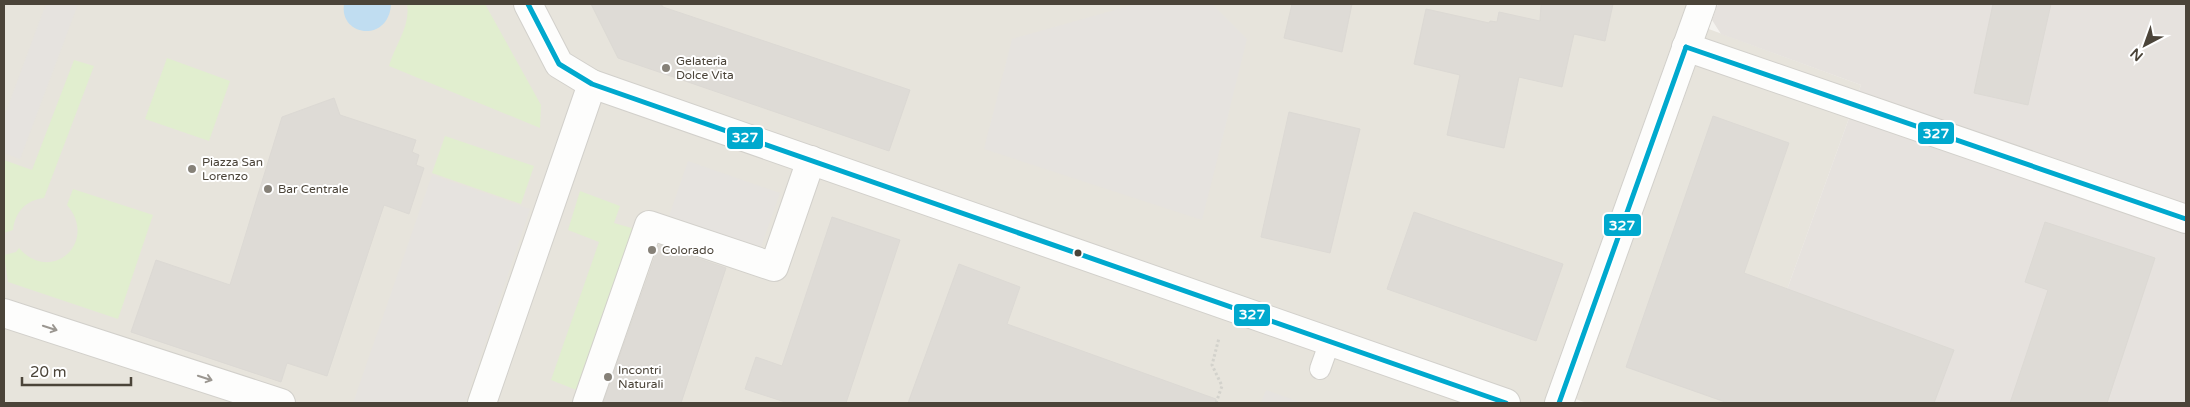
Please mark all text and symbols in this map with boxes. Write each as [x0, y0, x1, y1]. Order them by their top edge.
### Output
north arrow [2120, 20, 2170, 70]
text: N [2127, 44, 2147, 65]
place label: Gelateria Dolce Vita [676, 54, 734, 82]
marker: Gelateria Dolce Vita [660, 62, 672, 74]
line badge: 327 [1917, 121, 1955, 145]
text: 327 [1923, 125, 1949, 142]
line badge: 327 [726, 126, 764, 150]
text: 327 [732, 129, 758, 146]
place label: Piazza San Lorenzo [202, 155, 263, 183]
marker: Piazza San Lorenzo [186, 163, 198, 175]
place label: Bar Centrale [278, 182, 349, 196]
marker: Bar Centrale [262, 183, 274, 195]
line badge: 327 [1603, 213, 1642, 237]
text: 327 [1609, 217, 1635, 234]
place label: Colorado [662, 243, 714, 257]
marker: Colorado [646, 244, 658, 256]
unlabelled marker [1073, 248, 1083, 258]
line badge: 327 [1233, 303, 1271, 327]
text: 327 [1239, 306, 1265, 323]
one-way arrow [42, 323, 58, 333]
scale bar [22, 354, 131, 386]
text: 20 m [30, 363, 67, 381]
place label: Incontri Naturali [618, 363, 663, 391]
marker: Incontri Naturali [602, 371, 614, 383]
one-way arrow [196, 373, 212, 383]

